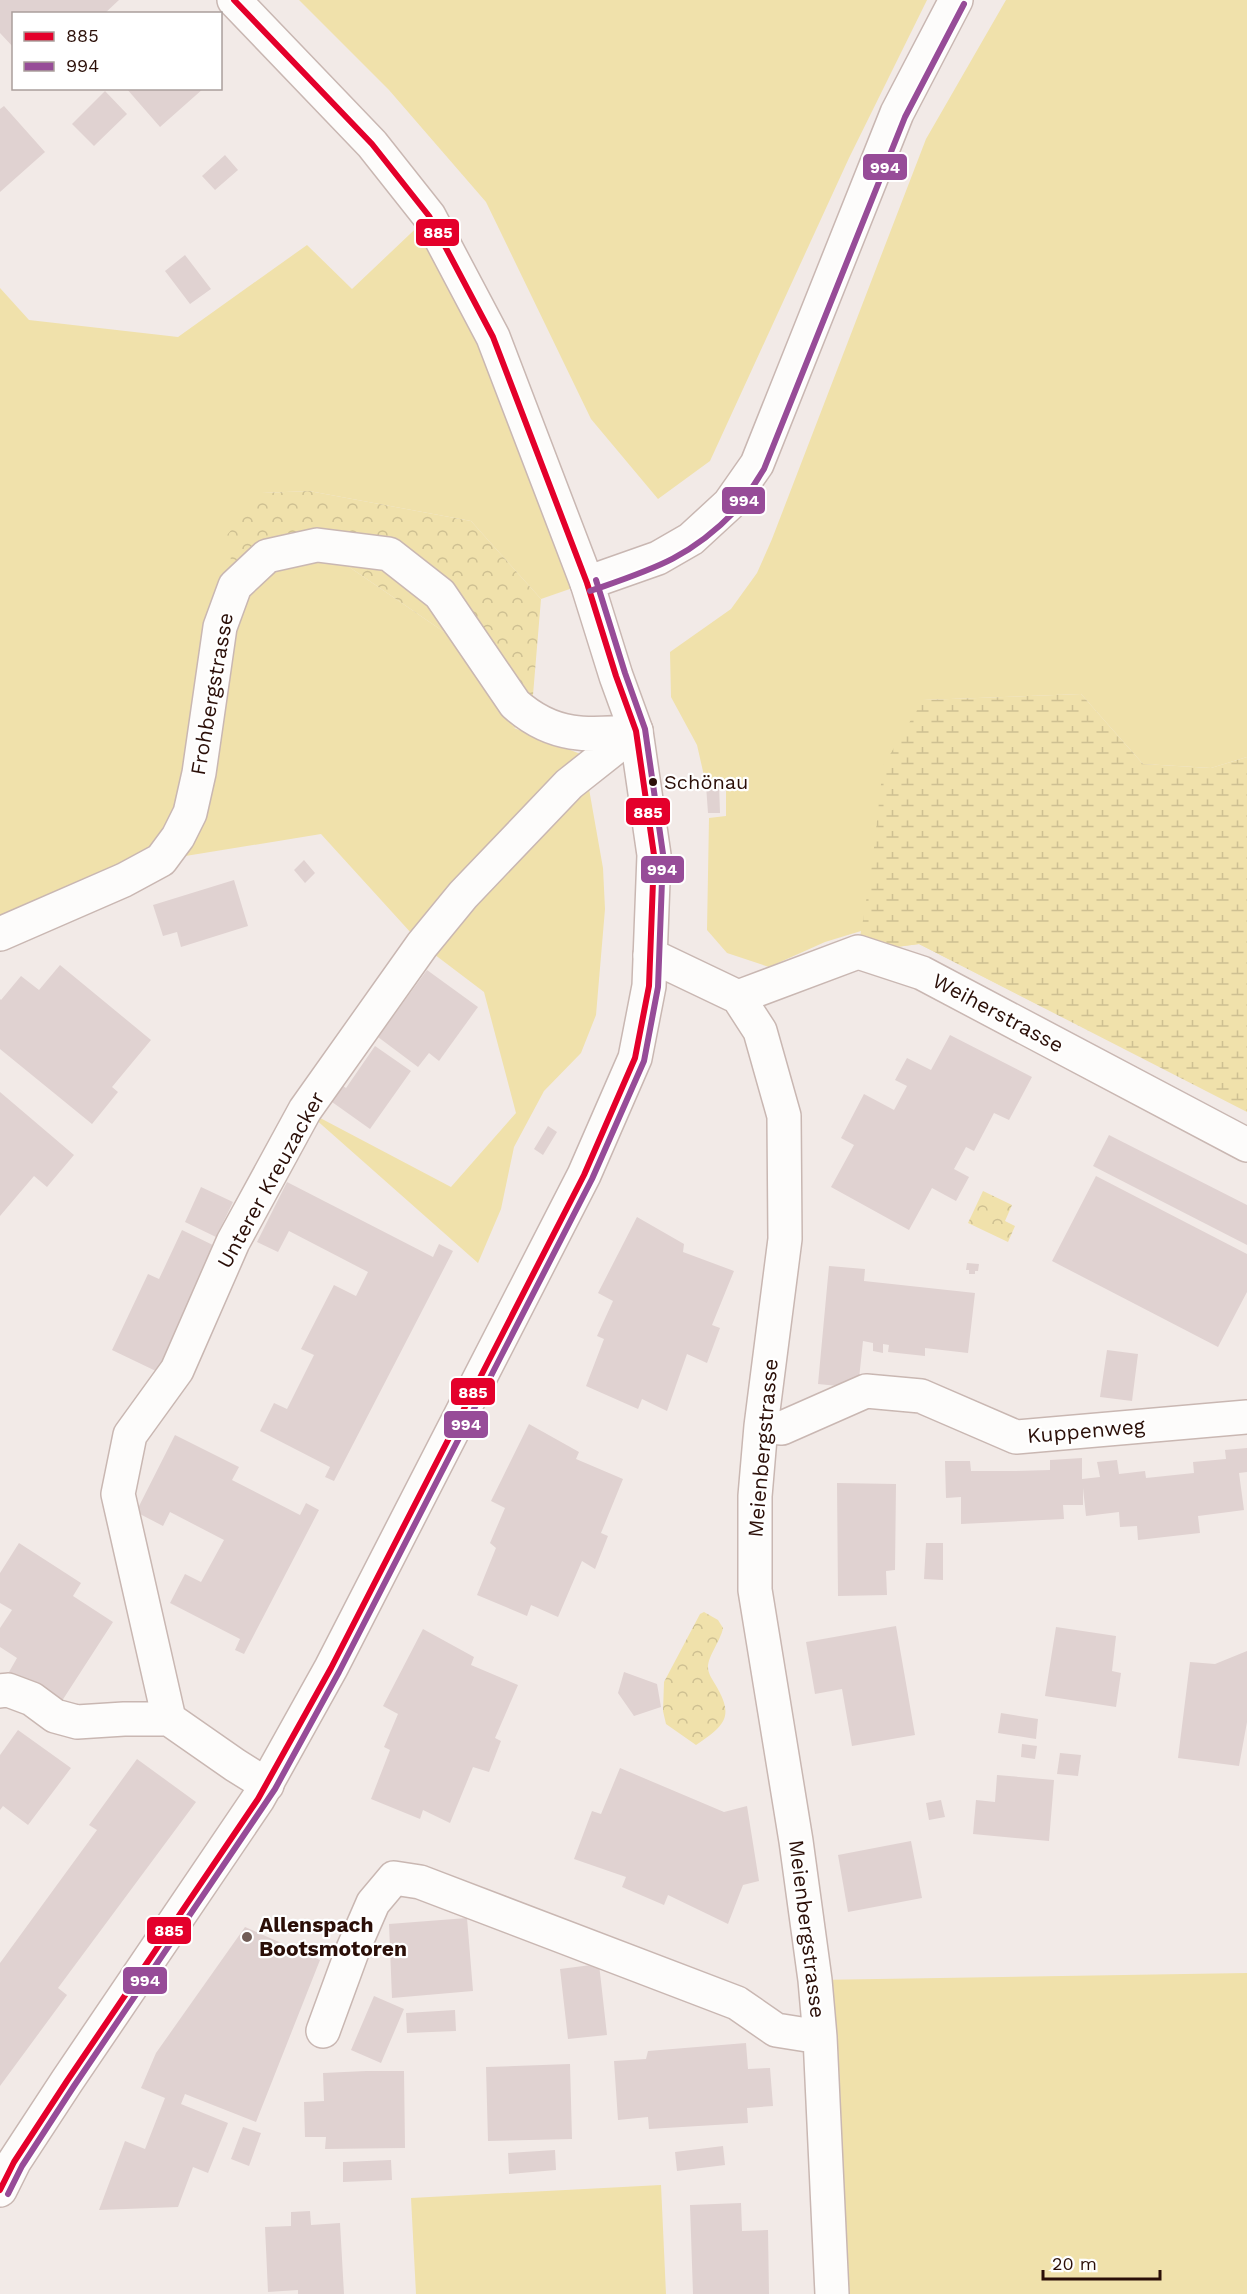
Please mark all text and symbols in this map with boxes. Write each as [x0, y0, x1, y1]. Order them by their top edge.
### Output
legend [12, 12, 222, 90]
text: 885 [66, 25, 99, 46]
text: 994 [66, 55, 99, 76]
line badge: 994 [862, 153, 908, 181]
text: 994 [870, 158, 900, 177]
line badge: 885 [415, 218, 460, 247]
text: 885 [423, 223, 453, 242]
line badge: 994 [721, 486, 766, 515]
text: 994 [729, 491, 759, 510]
street label: Frohbergstrasse [185, 611, 238, 777]
place label: Schönau [664, 770, 748, 794]
marker: Schönau [647, 776, 659, 788]
line badge: 885 [625, 797, 671, 826]
text: 885 [633, 803, 663, 822]
line badge: 994 [640, 855, 685, 884]
text: 994 [647, 860, 677, 879]
street label: Weiherstrasse [928, 968, 1068, 1058]
street label: Unterer Kreuzacker [212, 1087, 330, 1273]
street label: Meienbergstrasse [742, 1358, 783, 1538]
line badge: 885 [450, 1377, 496, 1406]
text: 885 [458, 1383, 488, 1402]
line badge: 994 [443, 1410, 489, 1439]
street label: Kuppenweg [1026, 1413, 1147, 1448]
text: 994 [451, 1415, 481, 1434]
street label: Meienbergstrasse [784, 1838, 831, 2019]
place label: Allenspach Bootsmotoren [259, 1912, 407, 1961]
line badge: 885 [146, 1916, 192, 1945]
text: 885 [154, 1921, 184, 1940]
marker: Allenspach Bootsmotoren [240, 1930, 254, 1944]
line badge: 994 [122, 1966, 168, 1995]
text: 994 [130, 1971, 160, 1990]
scale bar [1043, 2243, 1160, 2281]
text: 20 m [1052, 2253, 1097, 2274]

